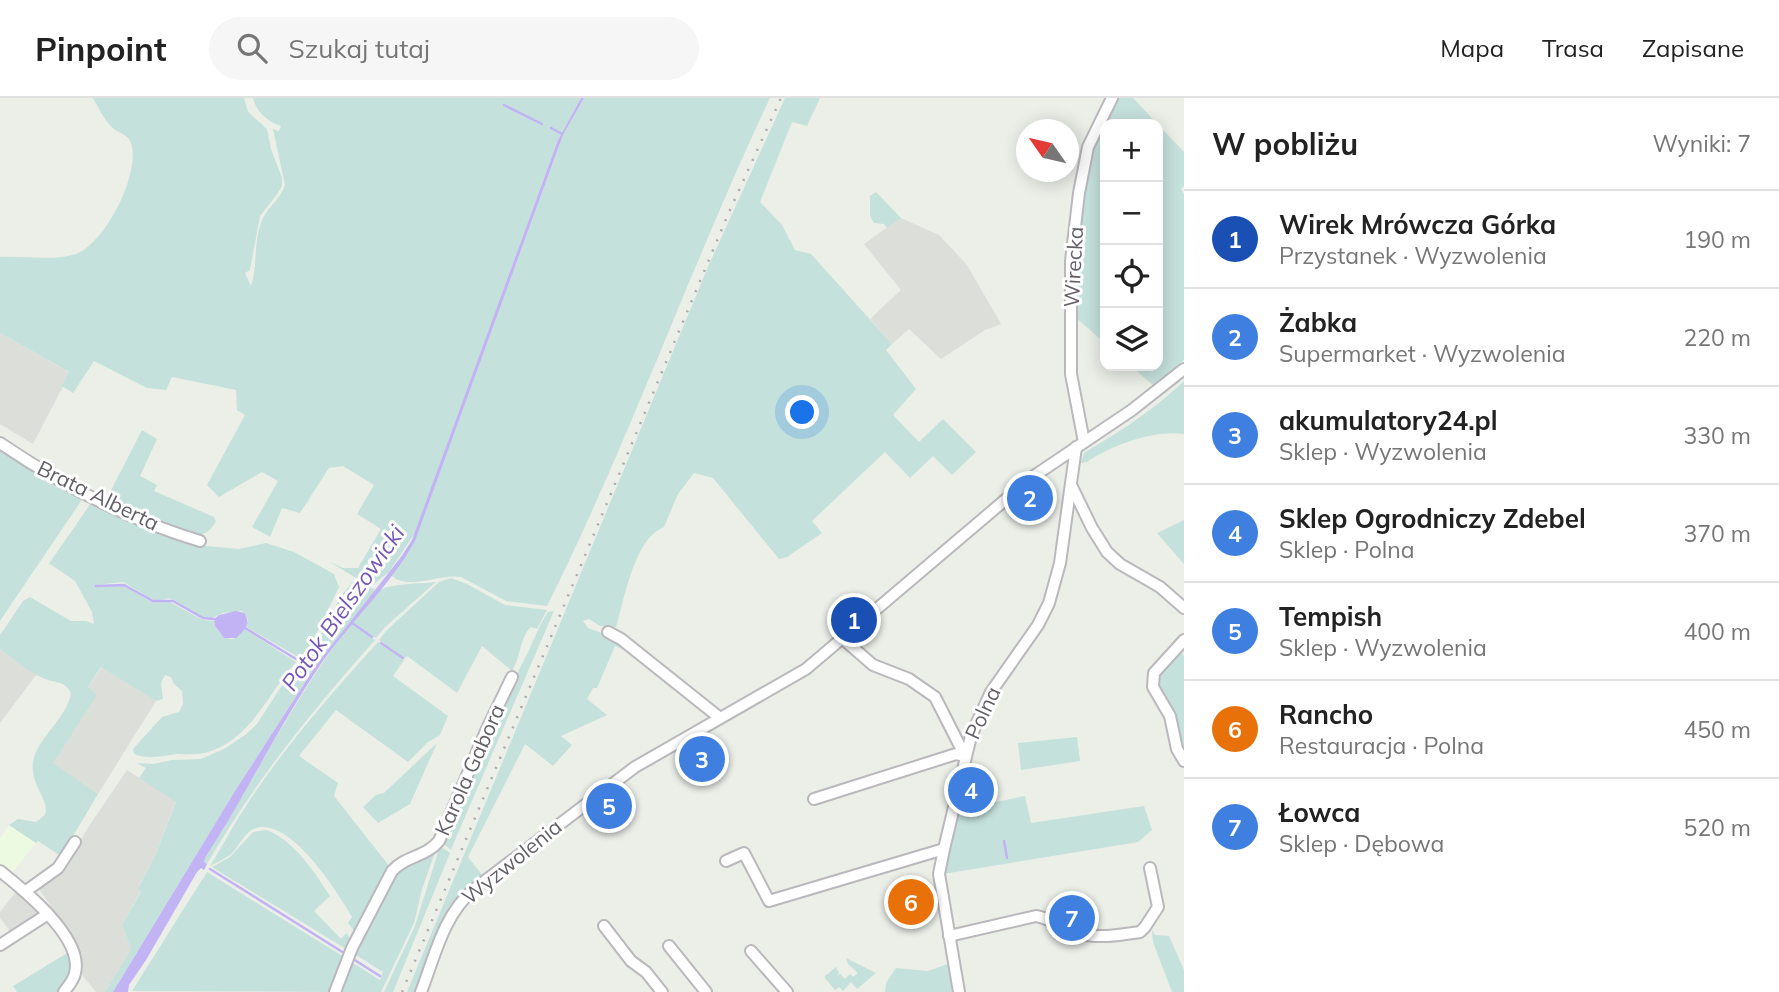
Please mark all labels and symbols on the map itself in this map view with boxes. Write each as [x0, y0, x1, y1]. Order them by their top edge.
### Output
north arrow [1016, 119, 1079, 182]
street label: Wirecka [1058, 226, 1088, 308]
your location [785, 395, 819, 429]
street label: Brata Alberta [33, 454, 164, 536]
pin: 2 [1007, 472, 1053, 524]
water label: Potok Bielszowicki [275, 519, 411, 696]
pin: 1 [831, 594, 877, 646]
street label: Polna [959, 682, 1006, 743]
street label: Karola Gabora [429, 700, 510, 839]
pin: 3 [679, 733, 725, 785]
pin: 4 [948, 764, 994, 816]
pin: 5 [586, 780, 632, 832]
street label: Wyzwolenia [456, 813, 567, 909]
pin: 6 [888, 876, 934, 928]
pin: 7 [1049, 892, 1095, 944]

